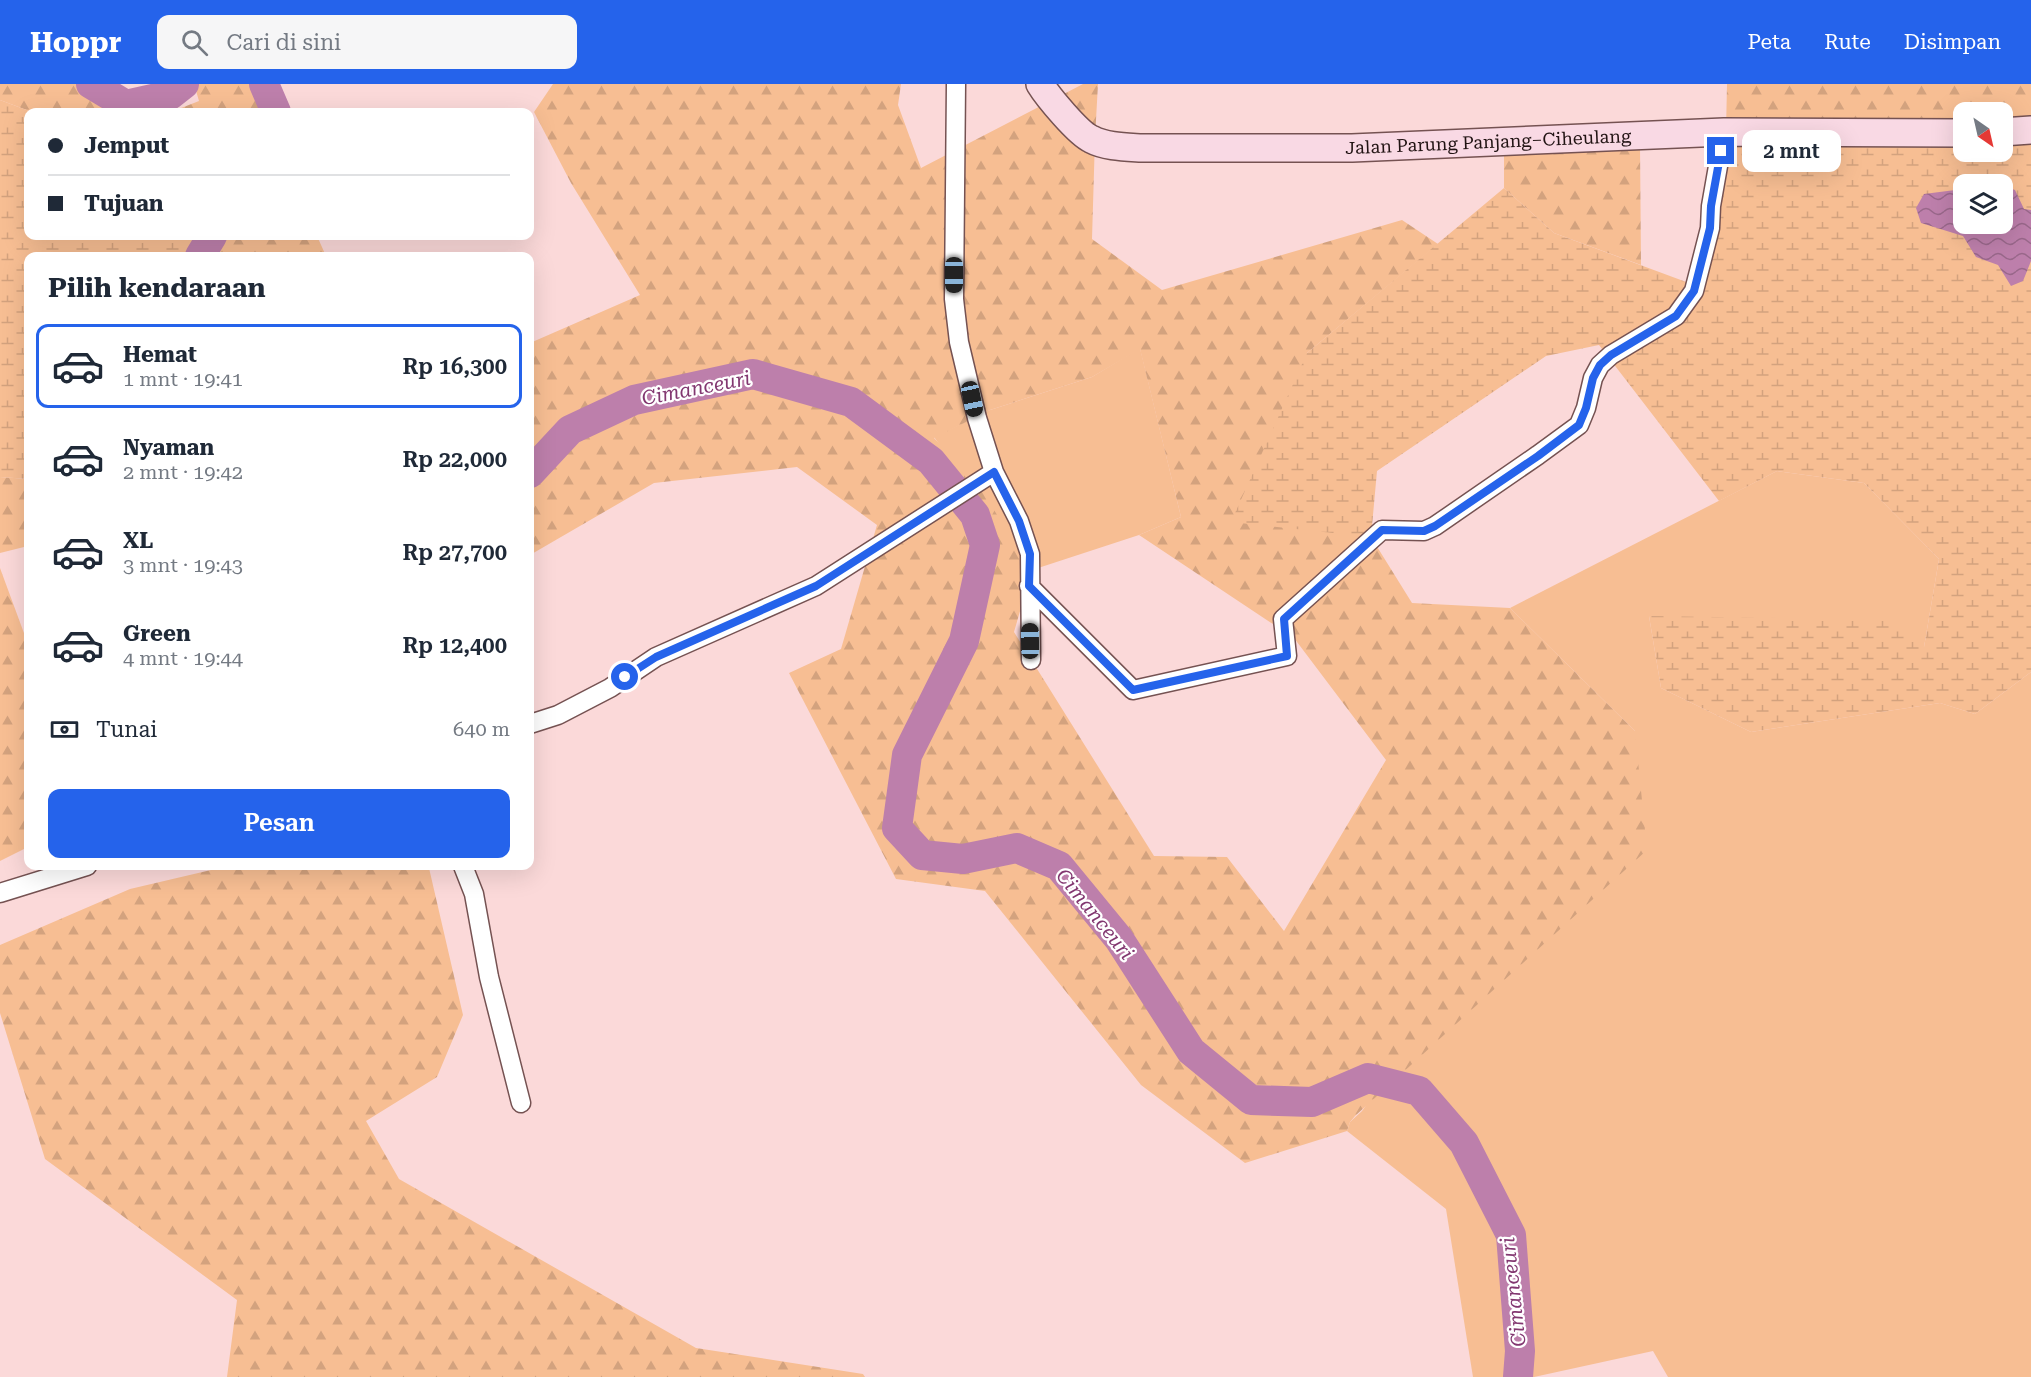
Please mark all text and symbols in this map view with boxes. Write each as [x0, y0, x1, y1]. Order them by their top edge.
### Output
search box [157, 15, 577, 69]
text: Hoppr [30, 26, 121, 59]
icon: search [178, 26, 211, 59]
text: Cari di sini [226, 30, 341, 55]
text: Peta [1748, 30, 1791, 54]
text: Rute [1824, 30, 1871, 54]
text: Disimpan [1904, 30, 2001, 54]
north arrow [1953, 102, 2013, 162]
map controls [1953, 102, 2013, 234]
street label: Jalan Parung Panjang–Ciheulang [1345, 125, 1632, 158]
callout: 2 mnt [1742, 130, 1841, 172]
text: Jemput [84, 133, 169, 158]
route end [1707, 137, 1734, 164]
text: 2 mnt [1763, 139, 1820, 163]
button: layers [1953, 174, 2013, 234]
text: Tujuan [84, 191, 164, 216]
car [945, 257, 963, 293]
text: Pilih kendaraan [48, 272, 266, 304]
icon: car [51, 339, 105, 393]
text: Hemat [123, 342, 197, 367]
text: Rp 16,300 [402, 354, 507, 379]
water label: Cimanceuri [640, 366, 752, 410]
text: 1 mnt · 19:41 [123, 367, 243, 391]
car [959, 380, 985, 418]
icon: car [51, 432, 105, 486]
text: Nyaman [123, 435, 214, 460]
text: Rp 22,000 [402, 447, 507, 472]
text: 2 mnt · 19:42 [123, 460, 243, 484]
icon: car [51, 525, 105, 579]
text: XL [123, 528, 153, 553]
text: Rp 27,700 [402, 540, 507, 565]
text: 3 mnt · 19:43 [123, 553, 243, 577]
icon: car [51, 618, 105, 672]
text: Green [123, 621, 191, 646]
car [1021, 623, 1039, 659]
text: Rp 12,400 [402, 633, 507, 658]
text: 4 mnt · 19:44 [123, 646, 243, 670]
route start [611, 663, 638, 690]
icon: cash [48, 713, 81, 746]
text: Tunai [96, 717, 157, 742]
text: 640 m [453, 717, 510, 741]
button: Pesan [48, 789, 510, 858]
water label: Cimanceuri [1051, 864, 1139, 964]
water label: Cimanceuri [1495, 1236, 1531, 1348]

